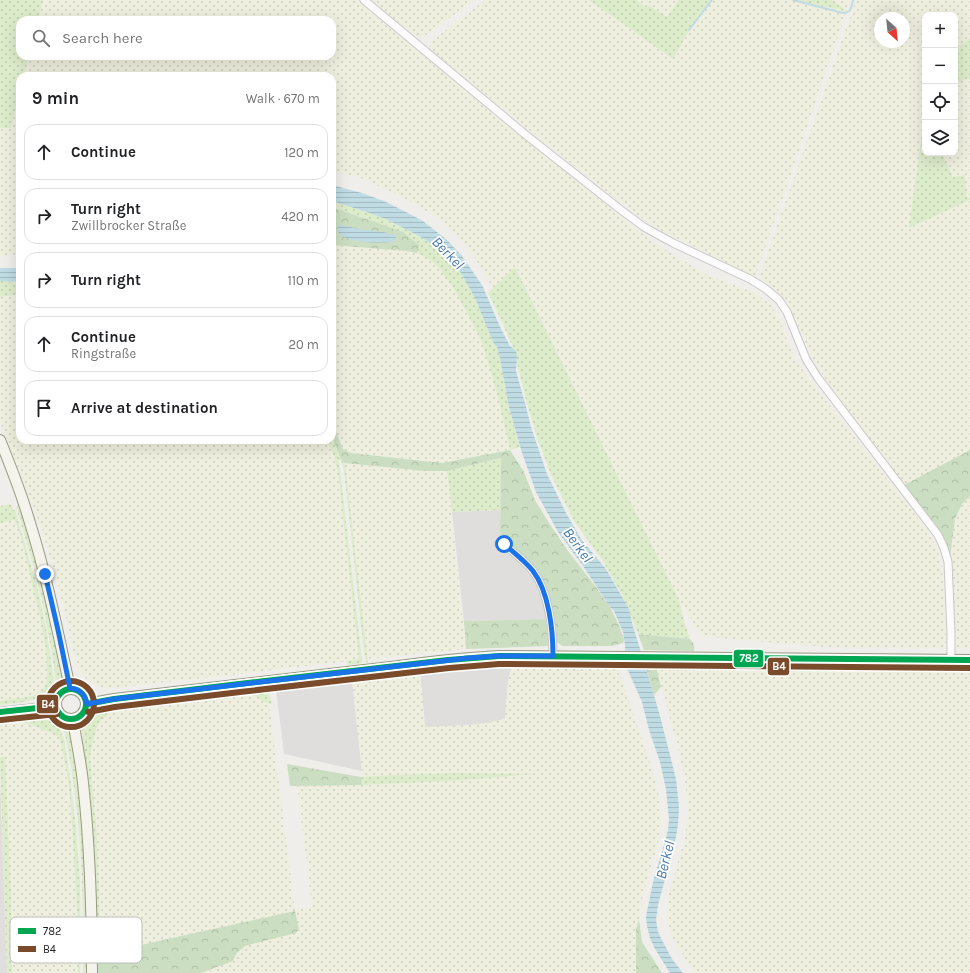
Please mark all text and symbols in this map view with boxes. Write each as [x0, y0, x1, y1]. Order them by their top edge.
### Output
north arrow [874, 12, 910, 48]
map controls [922, 12, 958, 156]
button: + [922, 12, 958, 48]
search box [16, 16, 336, 60]
icon: search [30, 27, 52, 49]
text: Search here [62, 29, 143, 47]
button: − [922, 48, 958, 84]
button: locate [922, 84, 958, 120]
text: 9 min [32, 88, 79, 108]
text: Walk · 670 m [246, 91, 320, 106]
button: layers [922, 120, 958, 156]
icon: ahead [33, 141, 55, 163]
text: Continue [71, 143, 136, 161]
text: 120 m [284, 145, 319, 160]
text: Turn right [71, 200, 141, 218]
icon: right [33, 205, 55, 227]
text: 420 m [281, 209, 319, 224]
text: Zwillbrocker Straße [71, 218, 187, 233]
water label: Berkel [428, 233, 468, 273]
icon: right [33, 269, 55, 291]
text: Turn right [71, 271, 141, 289]
text: 110 m [287, 273, 319, 288]
text: Continue [71, 328, 136, 346]
icon: ahead [33, 333, 55, 355]
text: 20 m [289, 337, 319, 352]
text: Ringstraße [71, 346, 136, 361]
icon: arrive [33, 397, 55, 419]
text: Arrive at destination [71, 399, 218, 417]
water label: Berkel [559, 524, 597, 566]
route start [495, 535, 513, 553]
route end [36, 565, 54, 583]
line badge: 782 [733, 649, 764, 668]
text: 782 [739, 652, 759, 665]
line badge: B4 [767, 657, 790, 676]
text: B4 [772, 660, 786, 673]
line badge: B4 [36, 694, 59, 714]
text: B4 [41, 698, 55, 711]
water label: Berkel [652, 839, 678, 881]
legend [10, 917, 142, 963]
text: 782 [43, 925, 61, 938]
text: B4 [43, 943, 56, 956]

